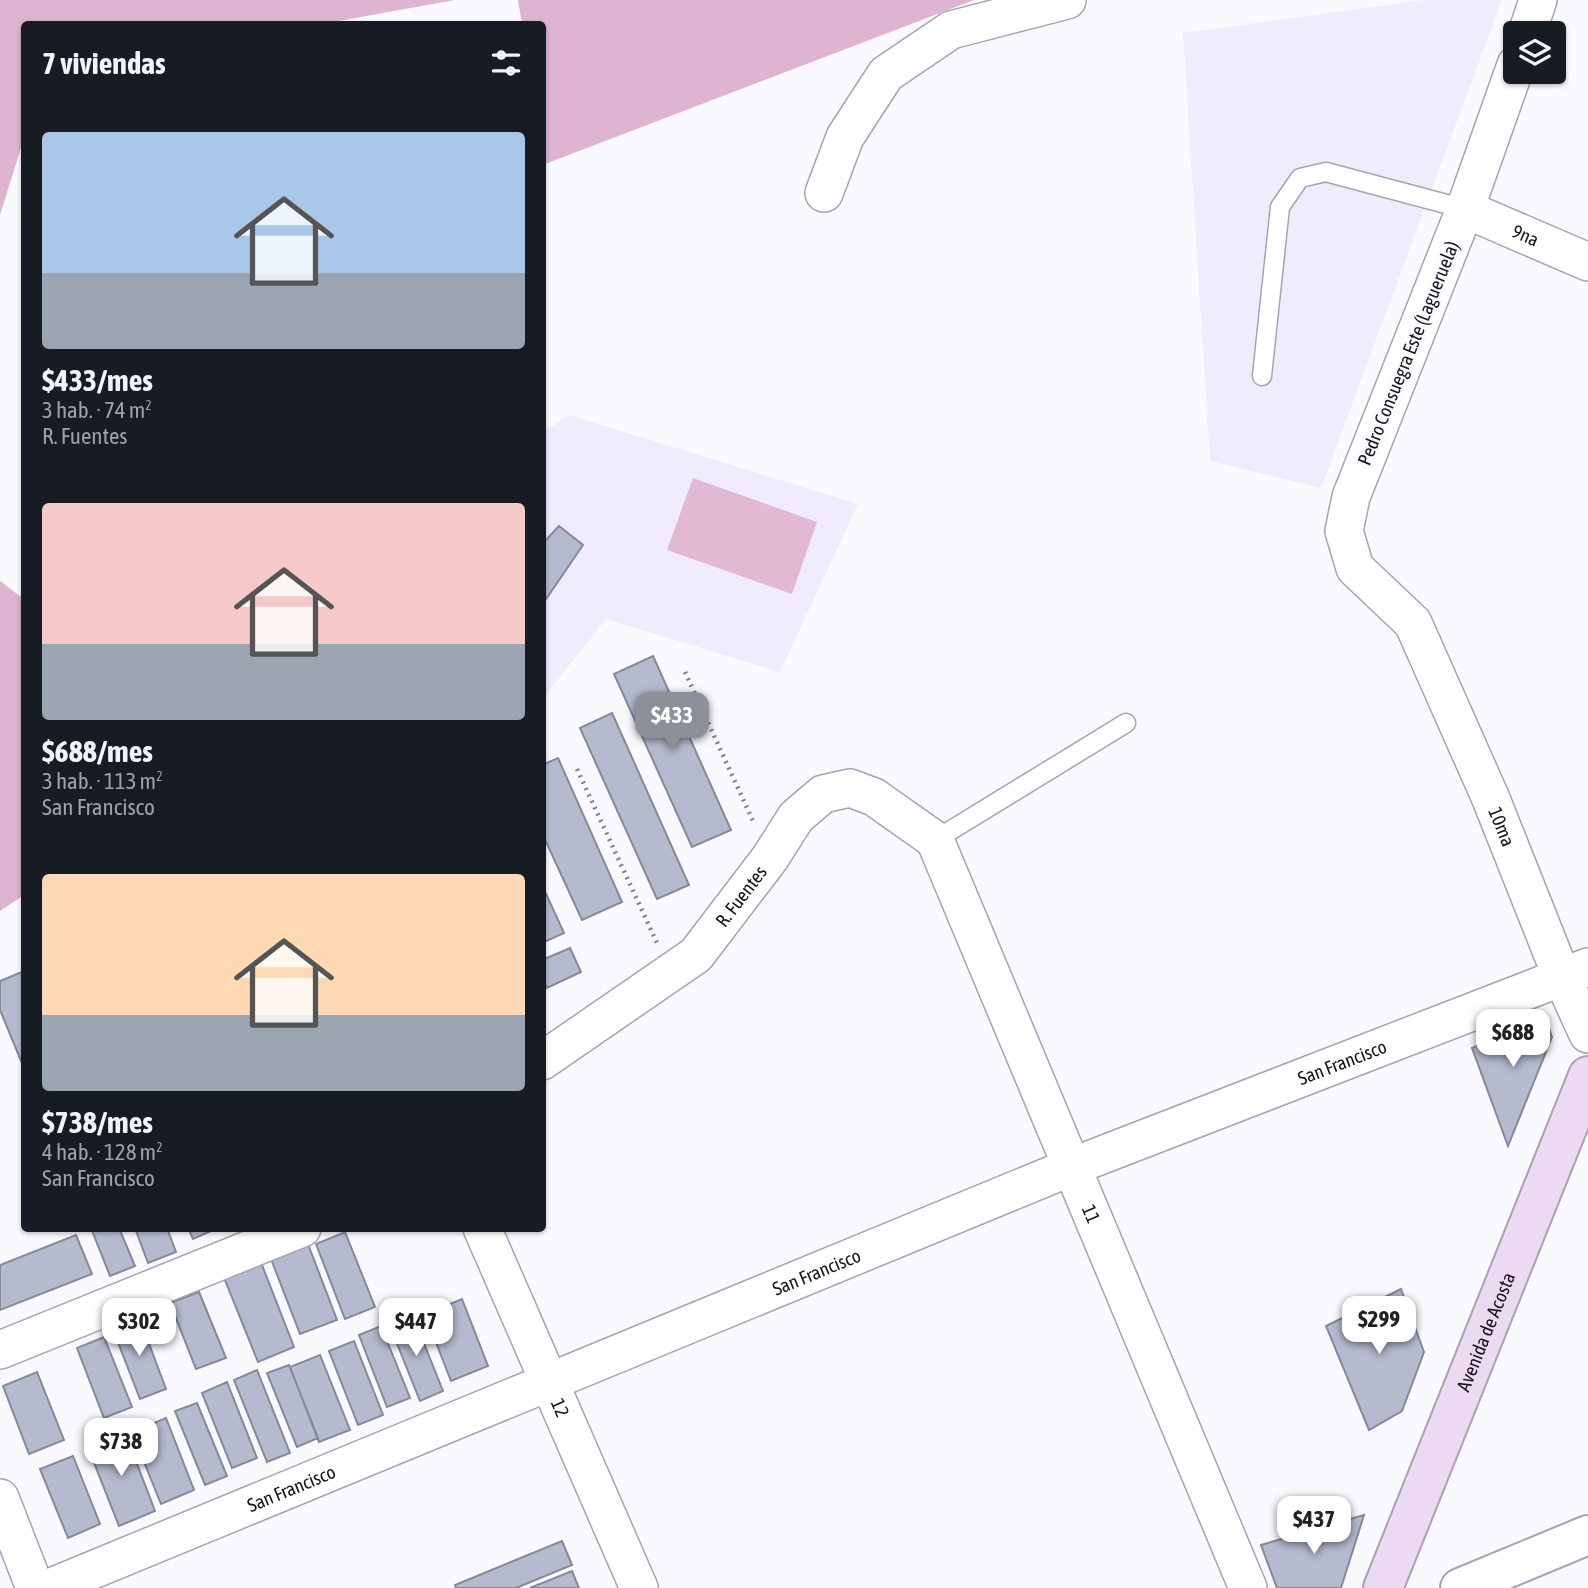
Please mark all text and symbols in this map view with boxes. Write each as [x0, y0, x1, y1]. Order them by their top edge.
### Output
map controls [1503, 21, 1566, 84]
button: layers [1503, 21, 1566, 84]
icon: filters [487, 44, 525, 82]
text: 7 viviendas [42, 46, 166, 80]
icon: home [221, 178, 347, 304]
street label: 9na [1509, 220, 1542, 251]
street label: Pedro Consuegra Este (Lagueruela) [1353, 238, 1463, 468]
text: $433/mes [42, 363, 153, 397]
text: 3 hab. · 74 m² [42, 397, 152, 423]
text: R. Fuentes [42, 423, 127, 449]
icon: home [221, 549, 347, 675]
pin: $433 [631, 692, 713, 752]
text: $433 [651, 702, 693, 728]
text: $688/mes [42, 734, 153, 768]
text: 3 hab. · 113 m² [42, 768, 163, 794]
text: San Francisco [42, 794, 155, 820]
street label: 10ma [1484, 804, 1520, 849]
street label: R. Fuentes [711, 861, 771, 931]
icon: home [221, 920, 347, 1046]
pin: $688 [1472, 1010, 1554, 1069]
text: $688 [1492, 1019, 1534, 1045]
street label: San Francisco [1295, 1035, 1390, 1089]
text: $738/mes [42, 1105, 153, 1139]
text: 4 hab. · 128 m² [42, 1139, 163, 1165]
text: San Francisco [42, 1165, 155, 1191]
street label: 11 [1078, 1201, 1105, 1226]
street label: San Francisco [769, 1244, 864, 1300]
street label: Avenida de Acosta [1452, 1269, 1519, 1394]
pin: $299 [1338, 1296, 1420, 1356]
pin: $302 [98, 1298, 180, 1358]
pin: $447 [375, 1298, 457, 1358]
text: $299 [1358, 1306, 1400, 1332]
text: $302 [118, 1308, 160, 1334]
text: $447 [395, 1308, 437, 1334]
street label: 12 [547, 1395, 574, 1420]
pin: $738 [80, 1418, 162, 1478]
text: $738 [100, 1428, 142, 1454]
street label: San Francisco [244, 1460, 339, 1516]
pin: $437 [1273, 1496, 1355, 1556]
text: $437 [1293, 1506, 1335, 1532]

